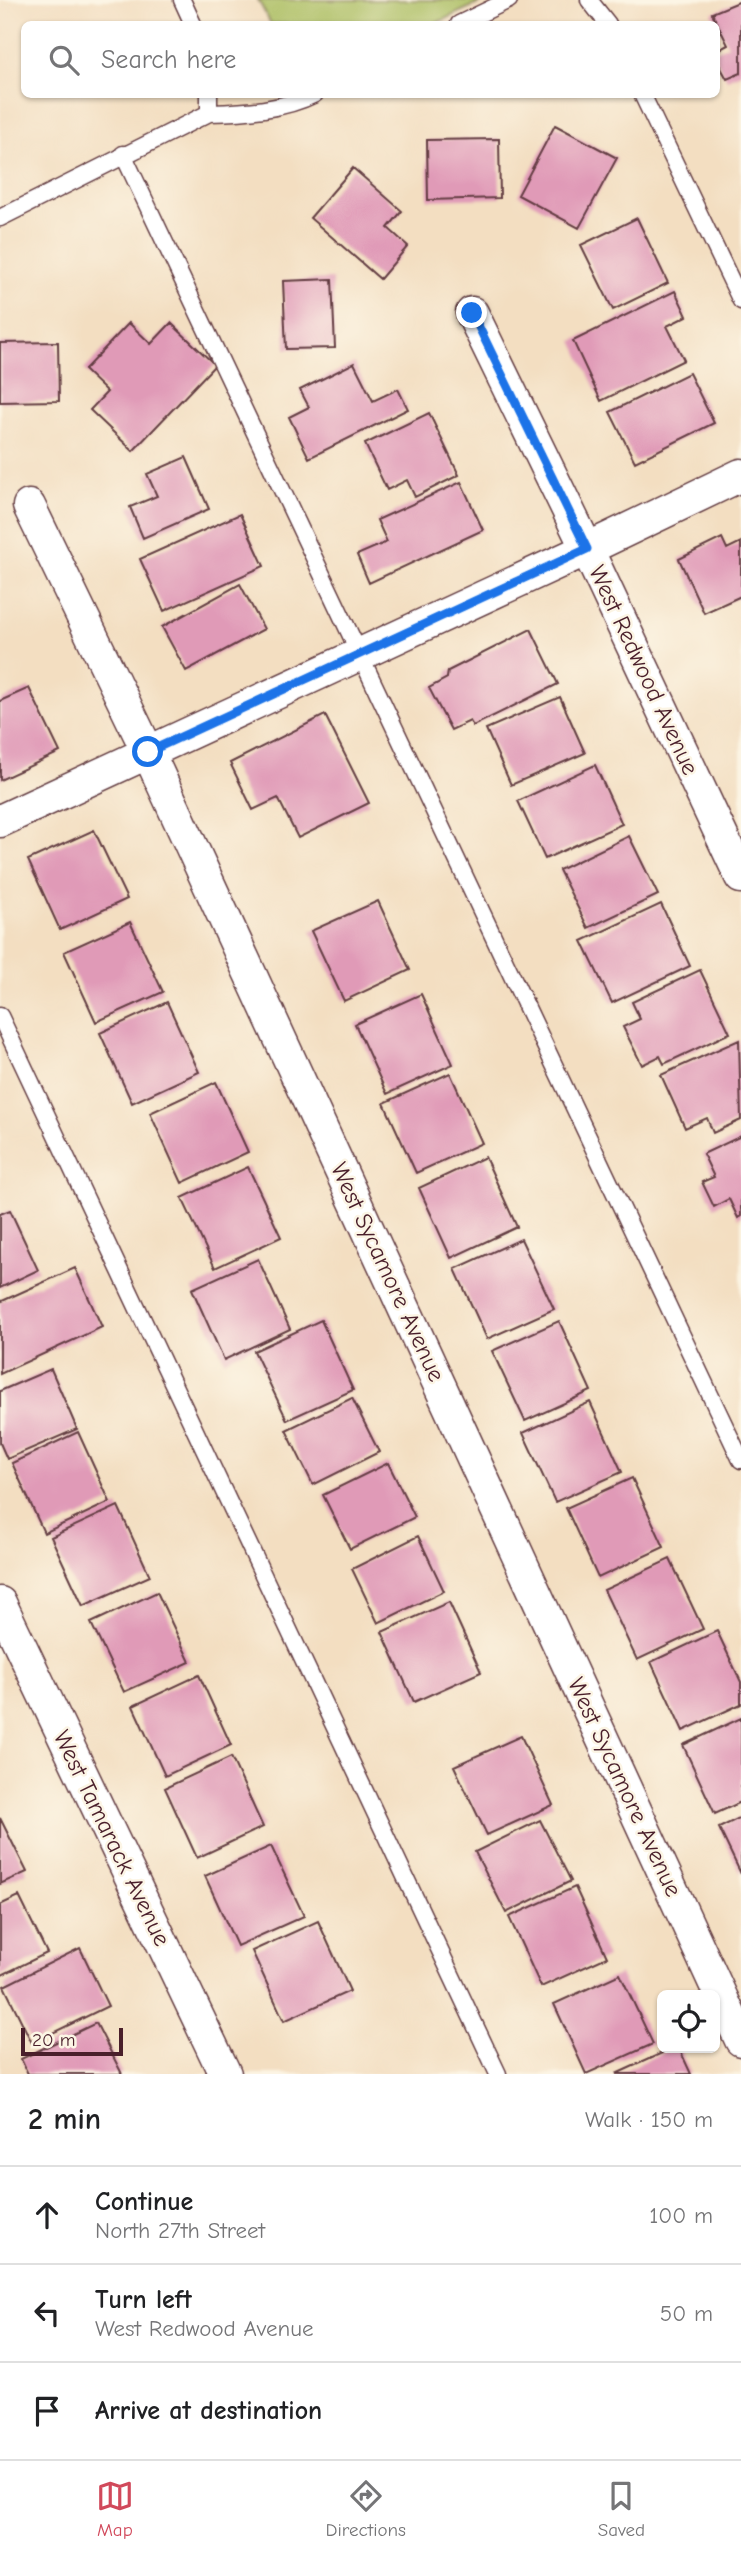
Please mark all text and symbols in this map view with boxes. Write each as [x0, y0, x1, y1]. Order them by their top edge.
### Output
search box [21, 21, 720, 98]
icon: search [45, 41, 83, 79]
text: Search here [101, 45, 236, 75]
route end [456, 297, 487, 328]
street label: West Redwood Avenue [583, 561, 705, 779]
route start [132, 736, 163, 767]
street label: West Sycamore Avenue [325, 1158, 451, 1386]
street label: West Sycamore Avenue [562, 1673, 688, 1901]
street label: West Tamarack Avenue [48, 1725, 176, 1951]
map controls [657, 1990, 720, 2053]
button: locate [657, 1990, 720, 2053]
scale bar [21, 2025, 122, 2057]
text: 20 m [32, 2029, 76, 2051]
text: 2 min [28, 2102, 101, 2137]
text: Walk · 150 m [585, 2106, 713, 2133]
text: Continue [95, 2187, 193, 2217]
icon: ahead [28, 2196, 66, 2234]
text: 100 m [649, 2202, 713, 2229]
text: North 27th Street [95, 2217, 265, 2244]
text: Turn left [95, 2285, 192, 2315]
icon: left [28, 2294, 66, 2332]
text: 50 m [660, 2300, 713, 2327]
text: West Redwood Avenue [95, 2315, 313, 2342]
icon: arrive [28, 2392, 66, 2430]
text: Arrive at destination [95, 2396, 322, 2426]
tab: Map [96, 2477, 134, 2541]
tab: Directions [326, 2477, 406, 2541]
tab: Saved [598, 2477, 645, 2541]

